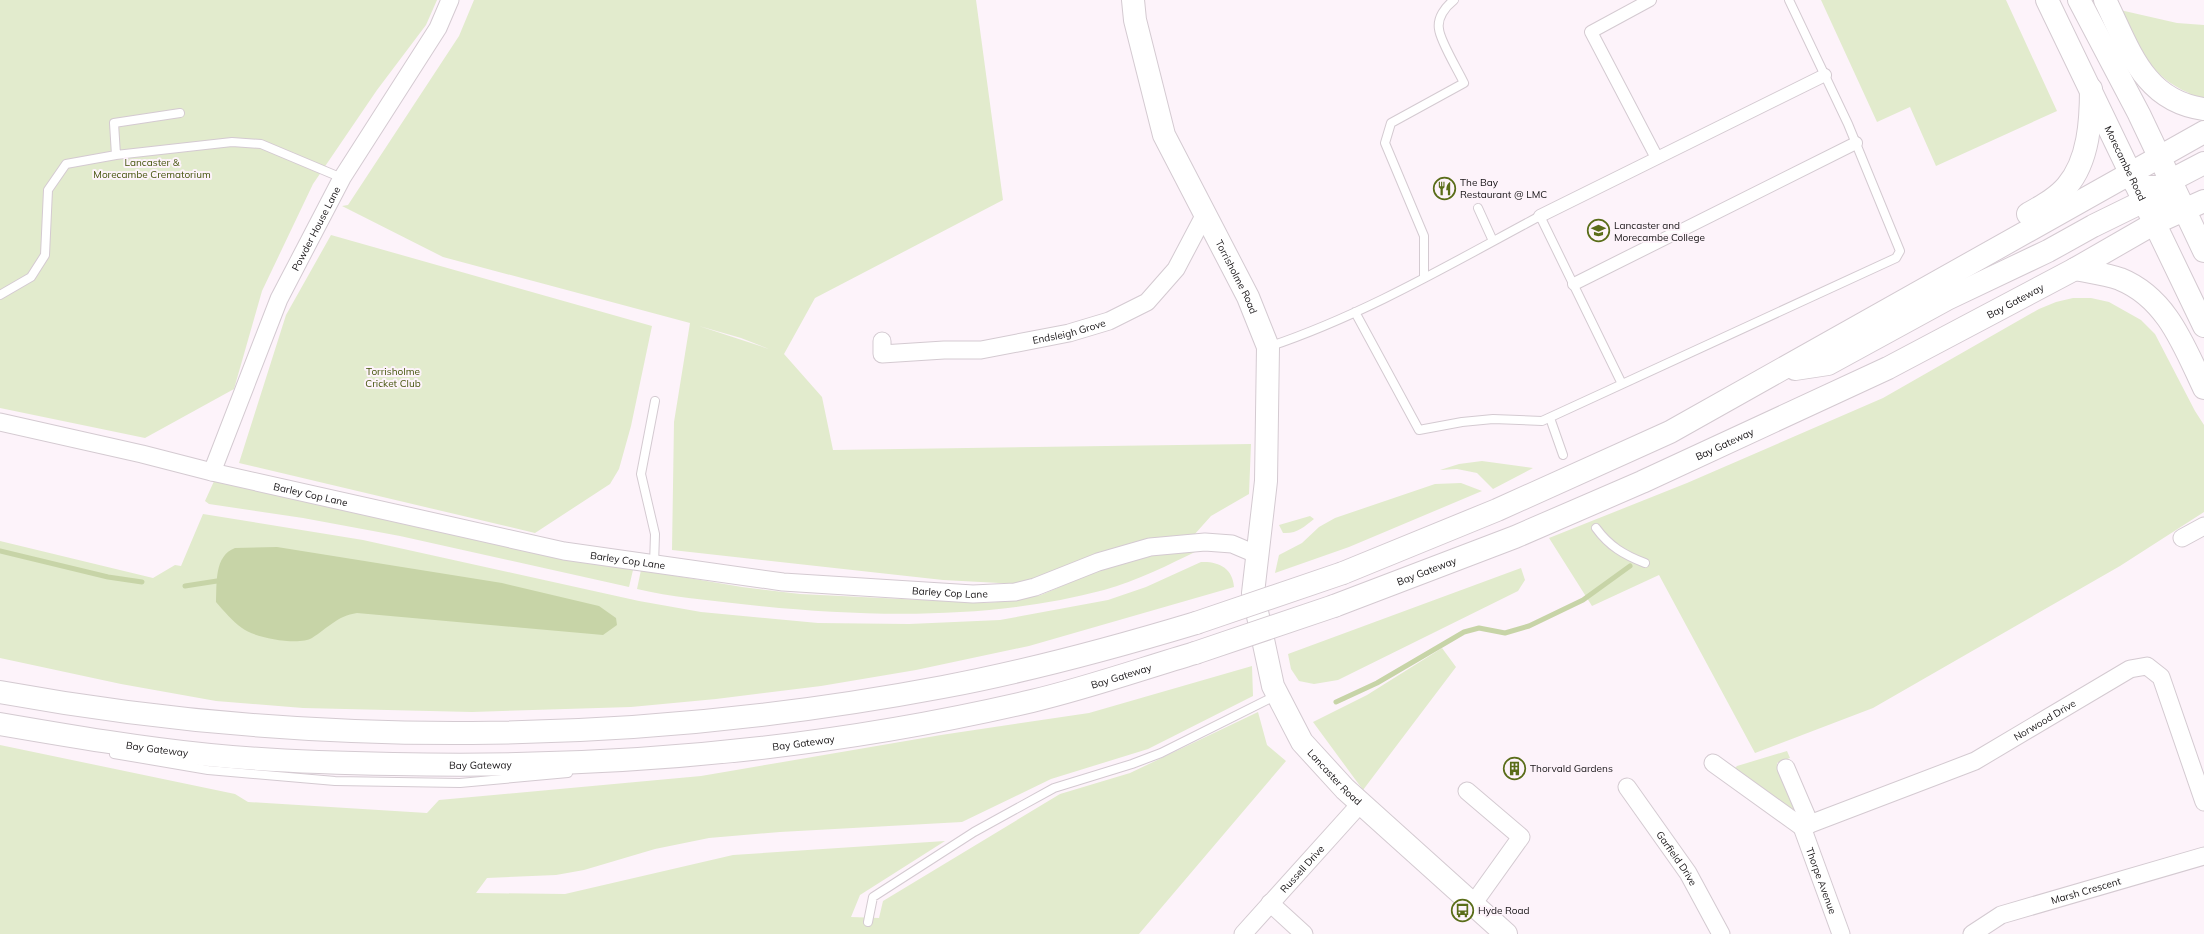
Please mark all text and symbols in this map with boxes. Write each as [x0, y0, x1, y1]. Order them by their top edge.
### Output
street label: Morecambe Road [2102, 123, 2149, 203]
park label: Lancaster & Morecambe Crematorium [93, 156, 211, 181]
restaurant icon: The Bay Restaurant @ LMC [1431, 175, 1457, 201]
place label: The Bay Restaurant @ LMC [1460, 176, 1547, 201]
street label: Powder House Lane [288, 184, 343, 273]
school or university icon: Lancaster and Morecambe College [1586, 218, 1612, 244]
place label: Lancaster and Morecambe College [1614, 219, 1705, 244]
street label: Torrisholme Road [1213, 237, 1260, 315]
street label: Bay Gateway [1984, 280, 2046, 321]
street label: Endsleigh Grove [1031, 316, 1107, 346]
park label: Torrisholme Cricket Club [365, 365, 421, 390]
street label: Bay Gateway [1693, 424, 1756, 463]
street label: Barley Cop Lane [272, 480, 349, 509]
street label: Barley Cop Lane [589, 548, 666, 572]
street label: Bay Gateway [1395, 553, 1459, 588]
street label: Barley Cop Lane [912, 584, 988, 601]
street label: Bay Gateway [1089, 660, 1154, 691]
street label: Norwood Drive [2011, 696, 2078, 743]
street label: Bay Gateway [772, 732, 836, 753]
street label: Bay Gateway [125, 738, 190, 759]
street label: Lancaster Road [1305, 746, 1365, 808]
building icon: Thorvald Gardens [1502, 755, 1528, 781]
street label: Bay Gateway [449, 758, 513, 771]
place label: Thorvald Gardens [1530, 762, 1613, 775]
street label: Garfield Drive [1654, 828, 1700, 888]
street label: Russell Drive [1277, 842, 1327, 895]
street label: Thorpe Avenue [1803, 845, 1840, 916]
street label: Marsh Crescent [2049, 874, 2123, 907]
bus stop icon: Hyde Road [1450, 897, 1476, 923]
place label: Hyde Road [1478, 904, 1529, 917]

